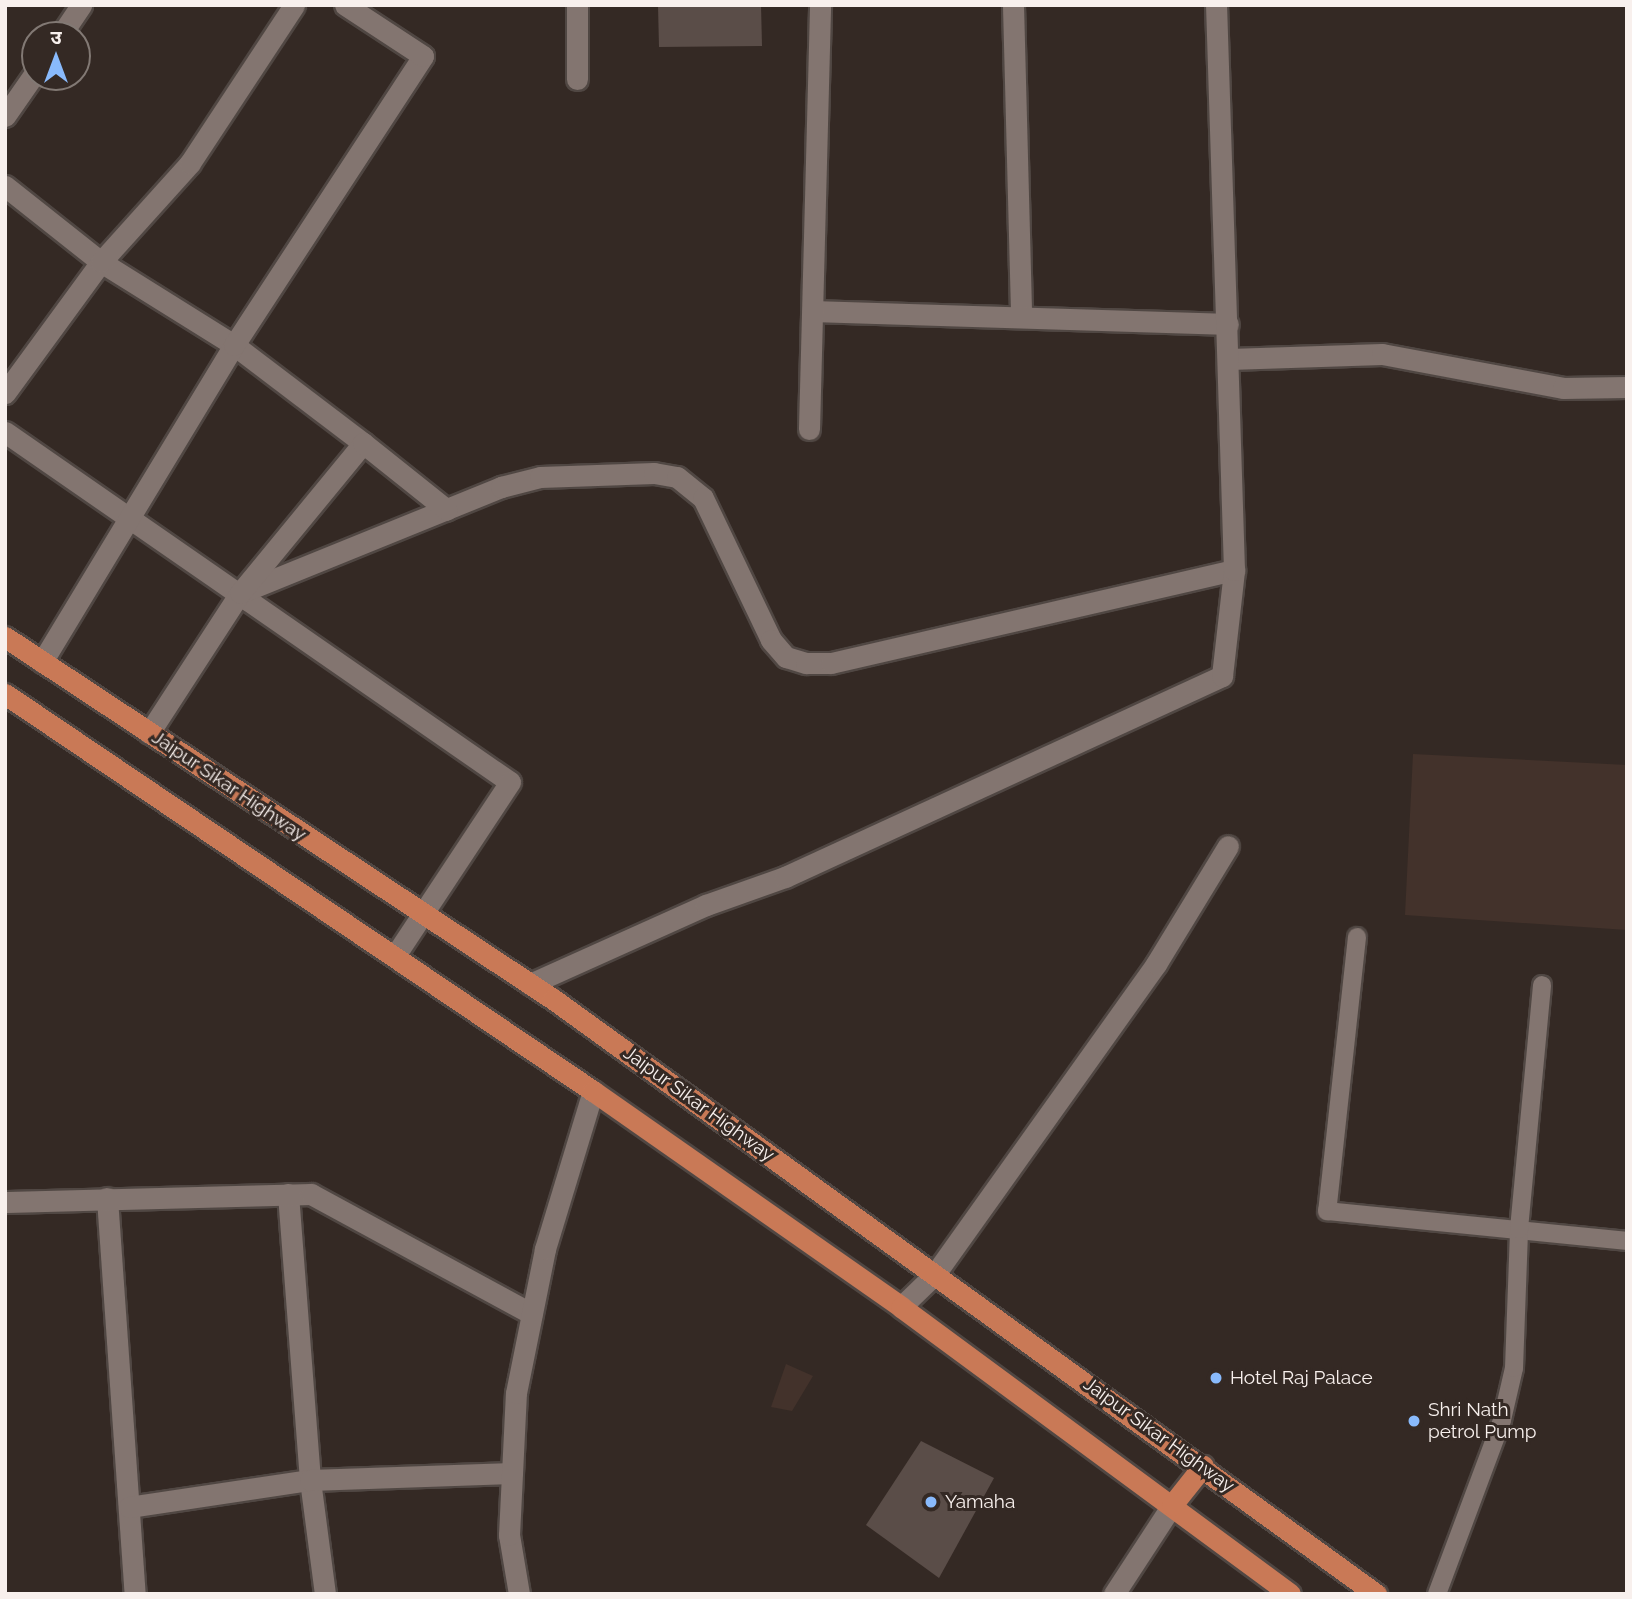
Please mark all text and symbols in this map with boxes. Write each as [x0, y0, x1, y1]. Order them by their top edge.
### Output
north arrow [21, 21, 91, 91]
text: उ [50, 26, 62, 48]
street label: Jaipur Sikar Highway [147, 726, 311, 846]
street label: Jaipur Sikar Highway [619, 1041, 779, 1167]
place label: Hotel Raj Palace [1230, 1367, 1373, 1389]
marker: Hotel Raj Palace [1208, 1370, 1224, 1386]
street label: Jaipur Sikar Highway [1079, 1372, 1239, 1498]
place label: Shri Nath petrol Pump [1428, 1399, 1537, 1443]
marker: Shri Nath petrol Pump [1406, 1413, 1422, 1429]
place label: Yamaha [945, 1491, 1015, 1513]
marker: Yamaha [923, 1494, 939, 1510]

